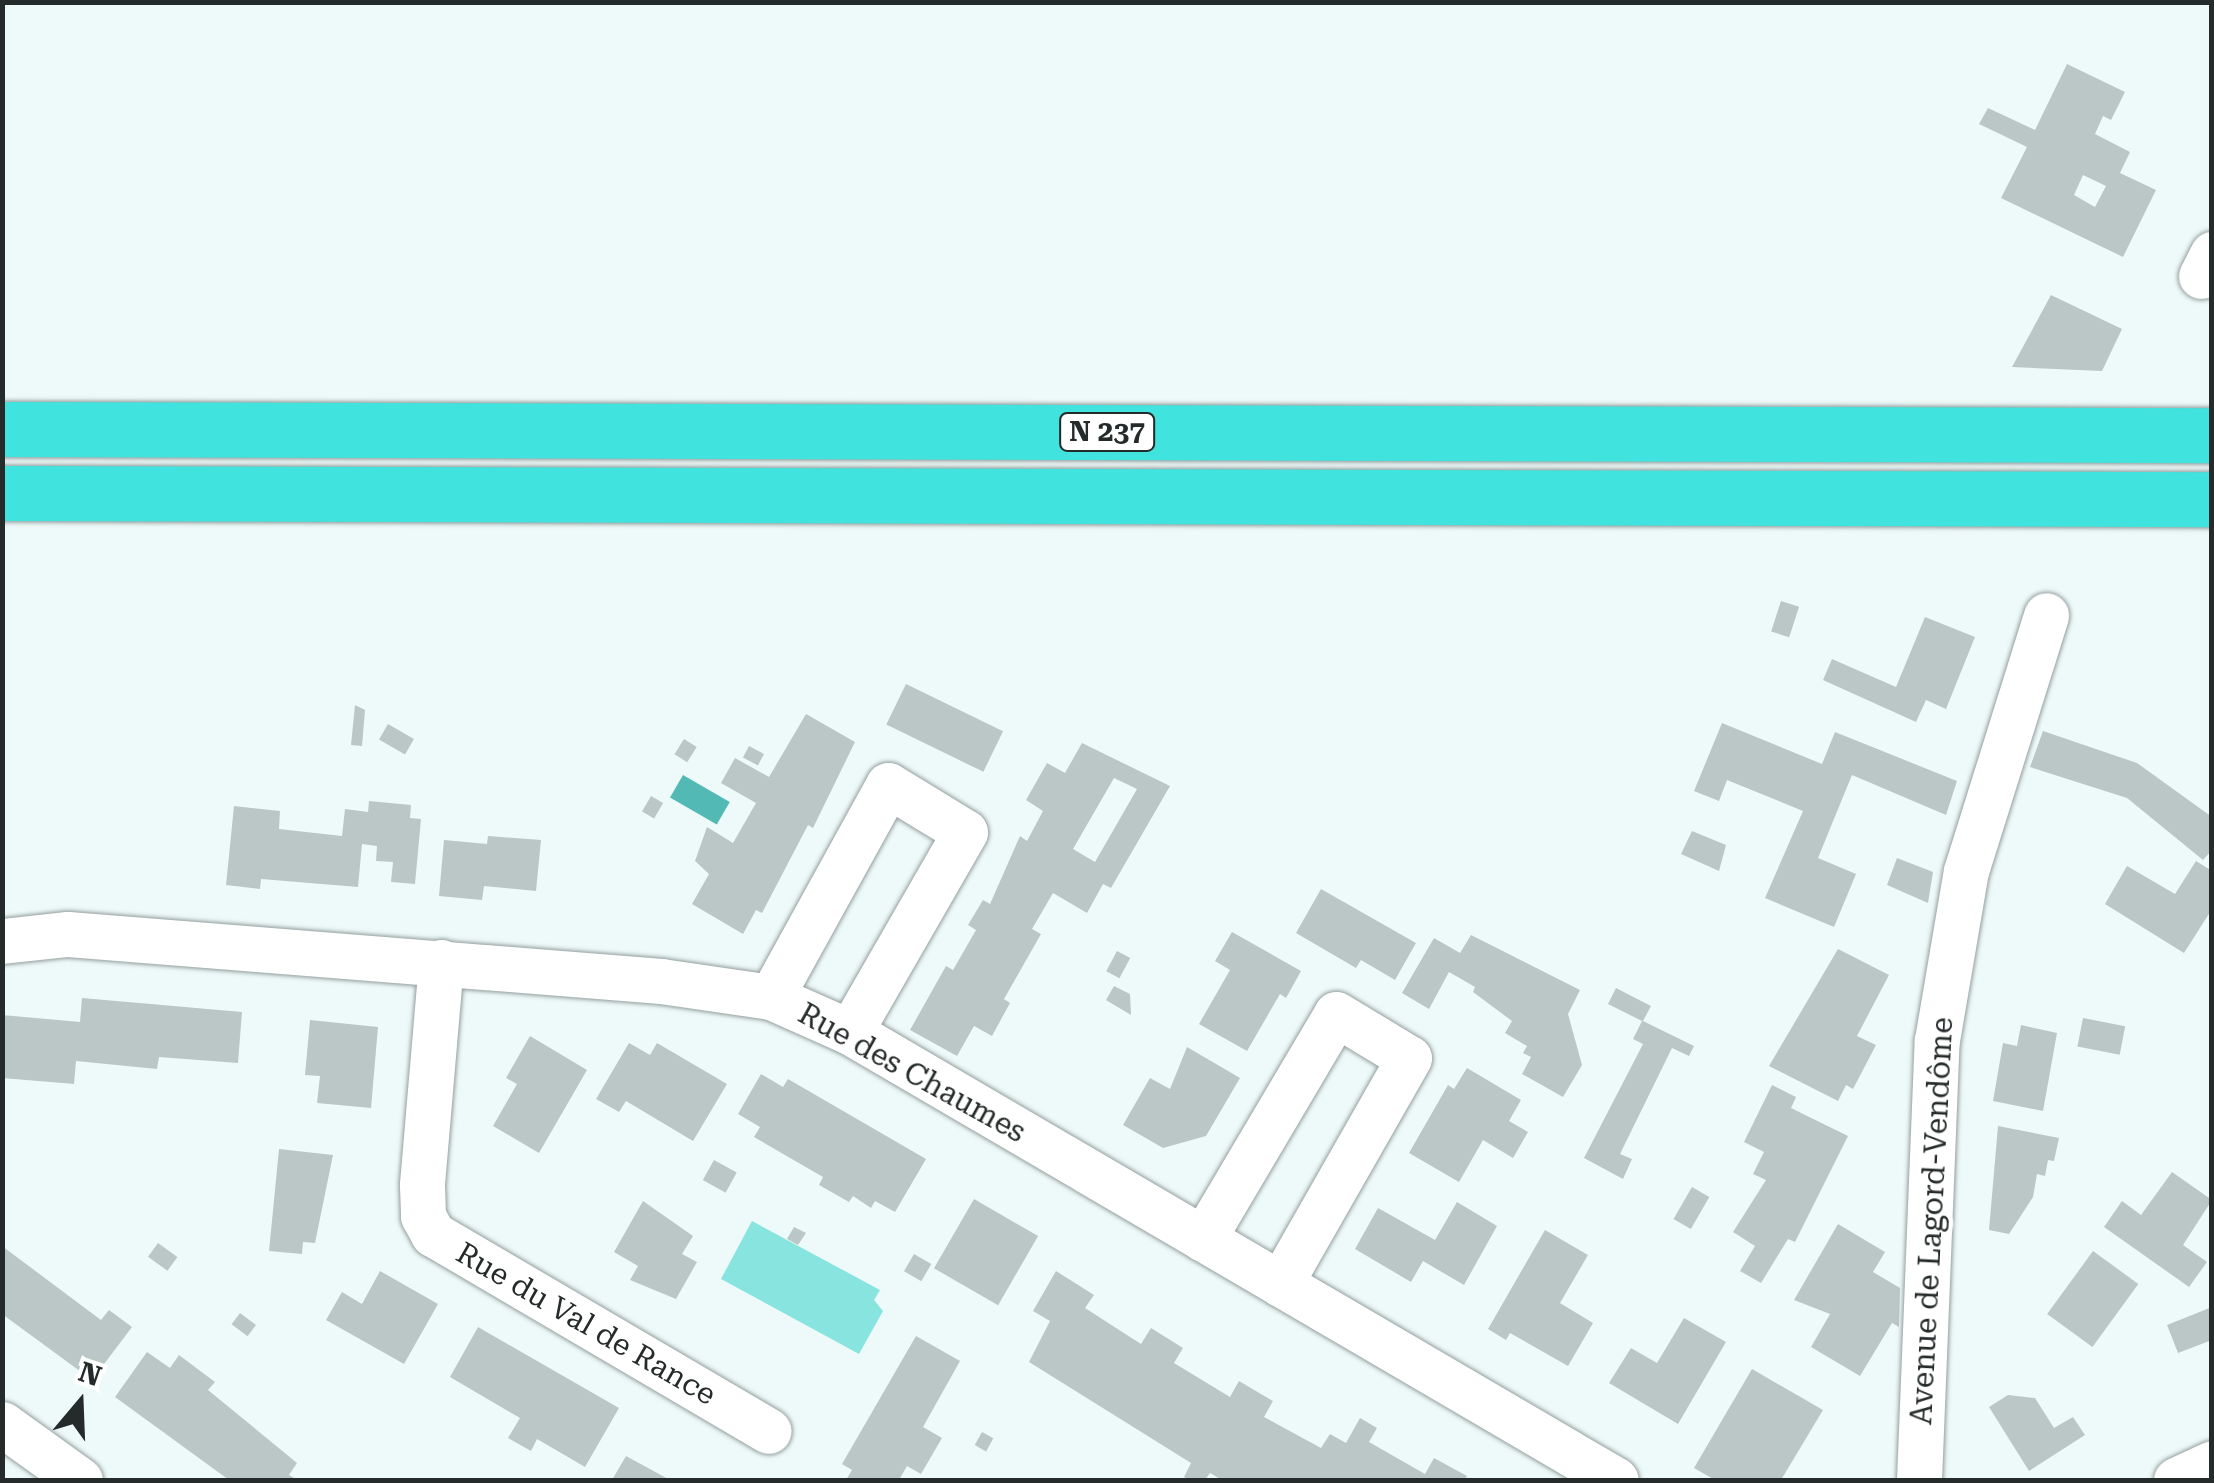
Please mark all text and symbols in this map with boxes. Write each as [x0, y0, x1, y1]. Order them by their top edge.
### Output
road number: N 237 [1057, 409, 1157, 455]
street label: Rue des Chaumes [792, 996, 1032, 1150]
street label: Avenue de Lagord-Vendôme [1903, 1016, 1961, 1426]
street label: Rue du Val de Rance [450, 1235, 722, 1413]
north arrow [30, 1353, 130, 1453]
text: N [74, 1355, 105, 1393]

